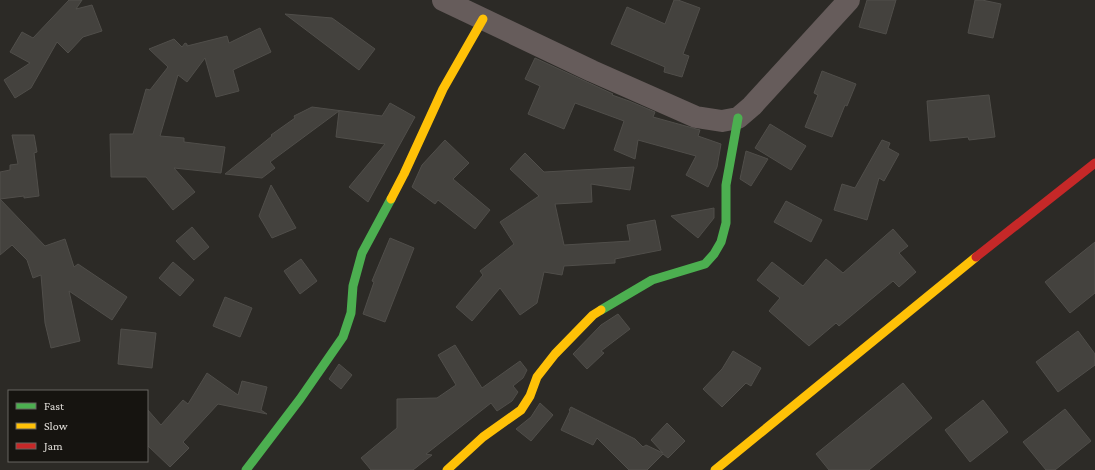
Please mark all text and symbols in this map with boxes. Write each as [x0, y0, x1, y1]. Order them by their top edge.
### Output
legend [8, 390, 148, 462]
text: Fast [44, 399, 65, 413]
text: Slow [44, 419, 68, 433]
text: Jam [43, 439, 63, 453]

